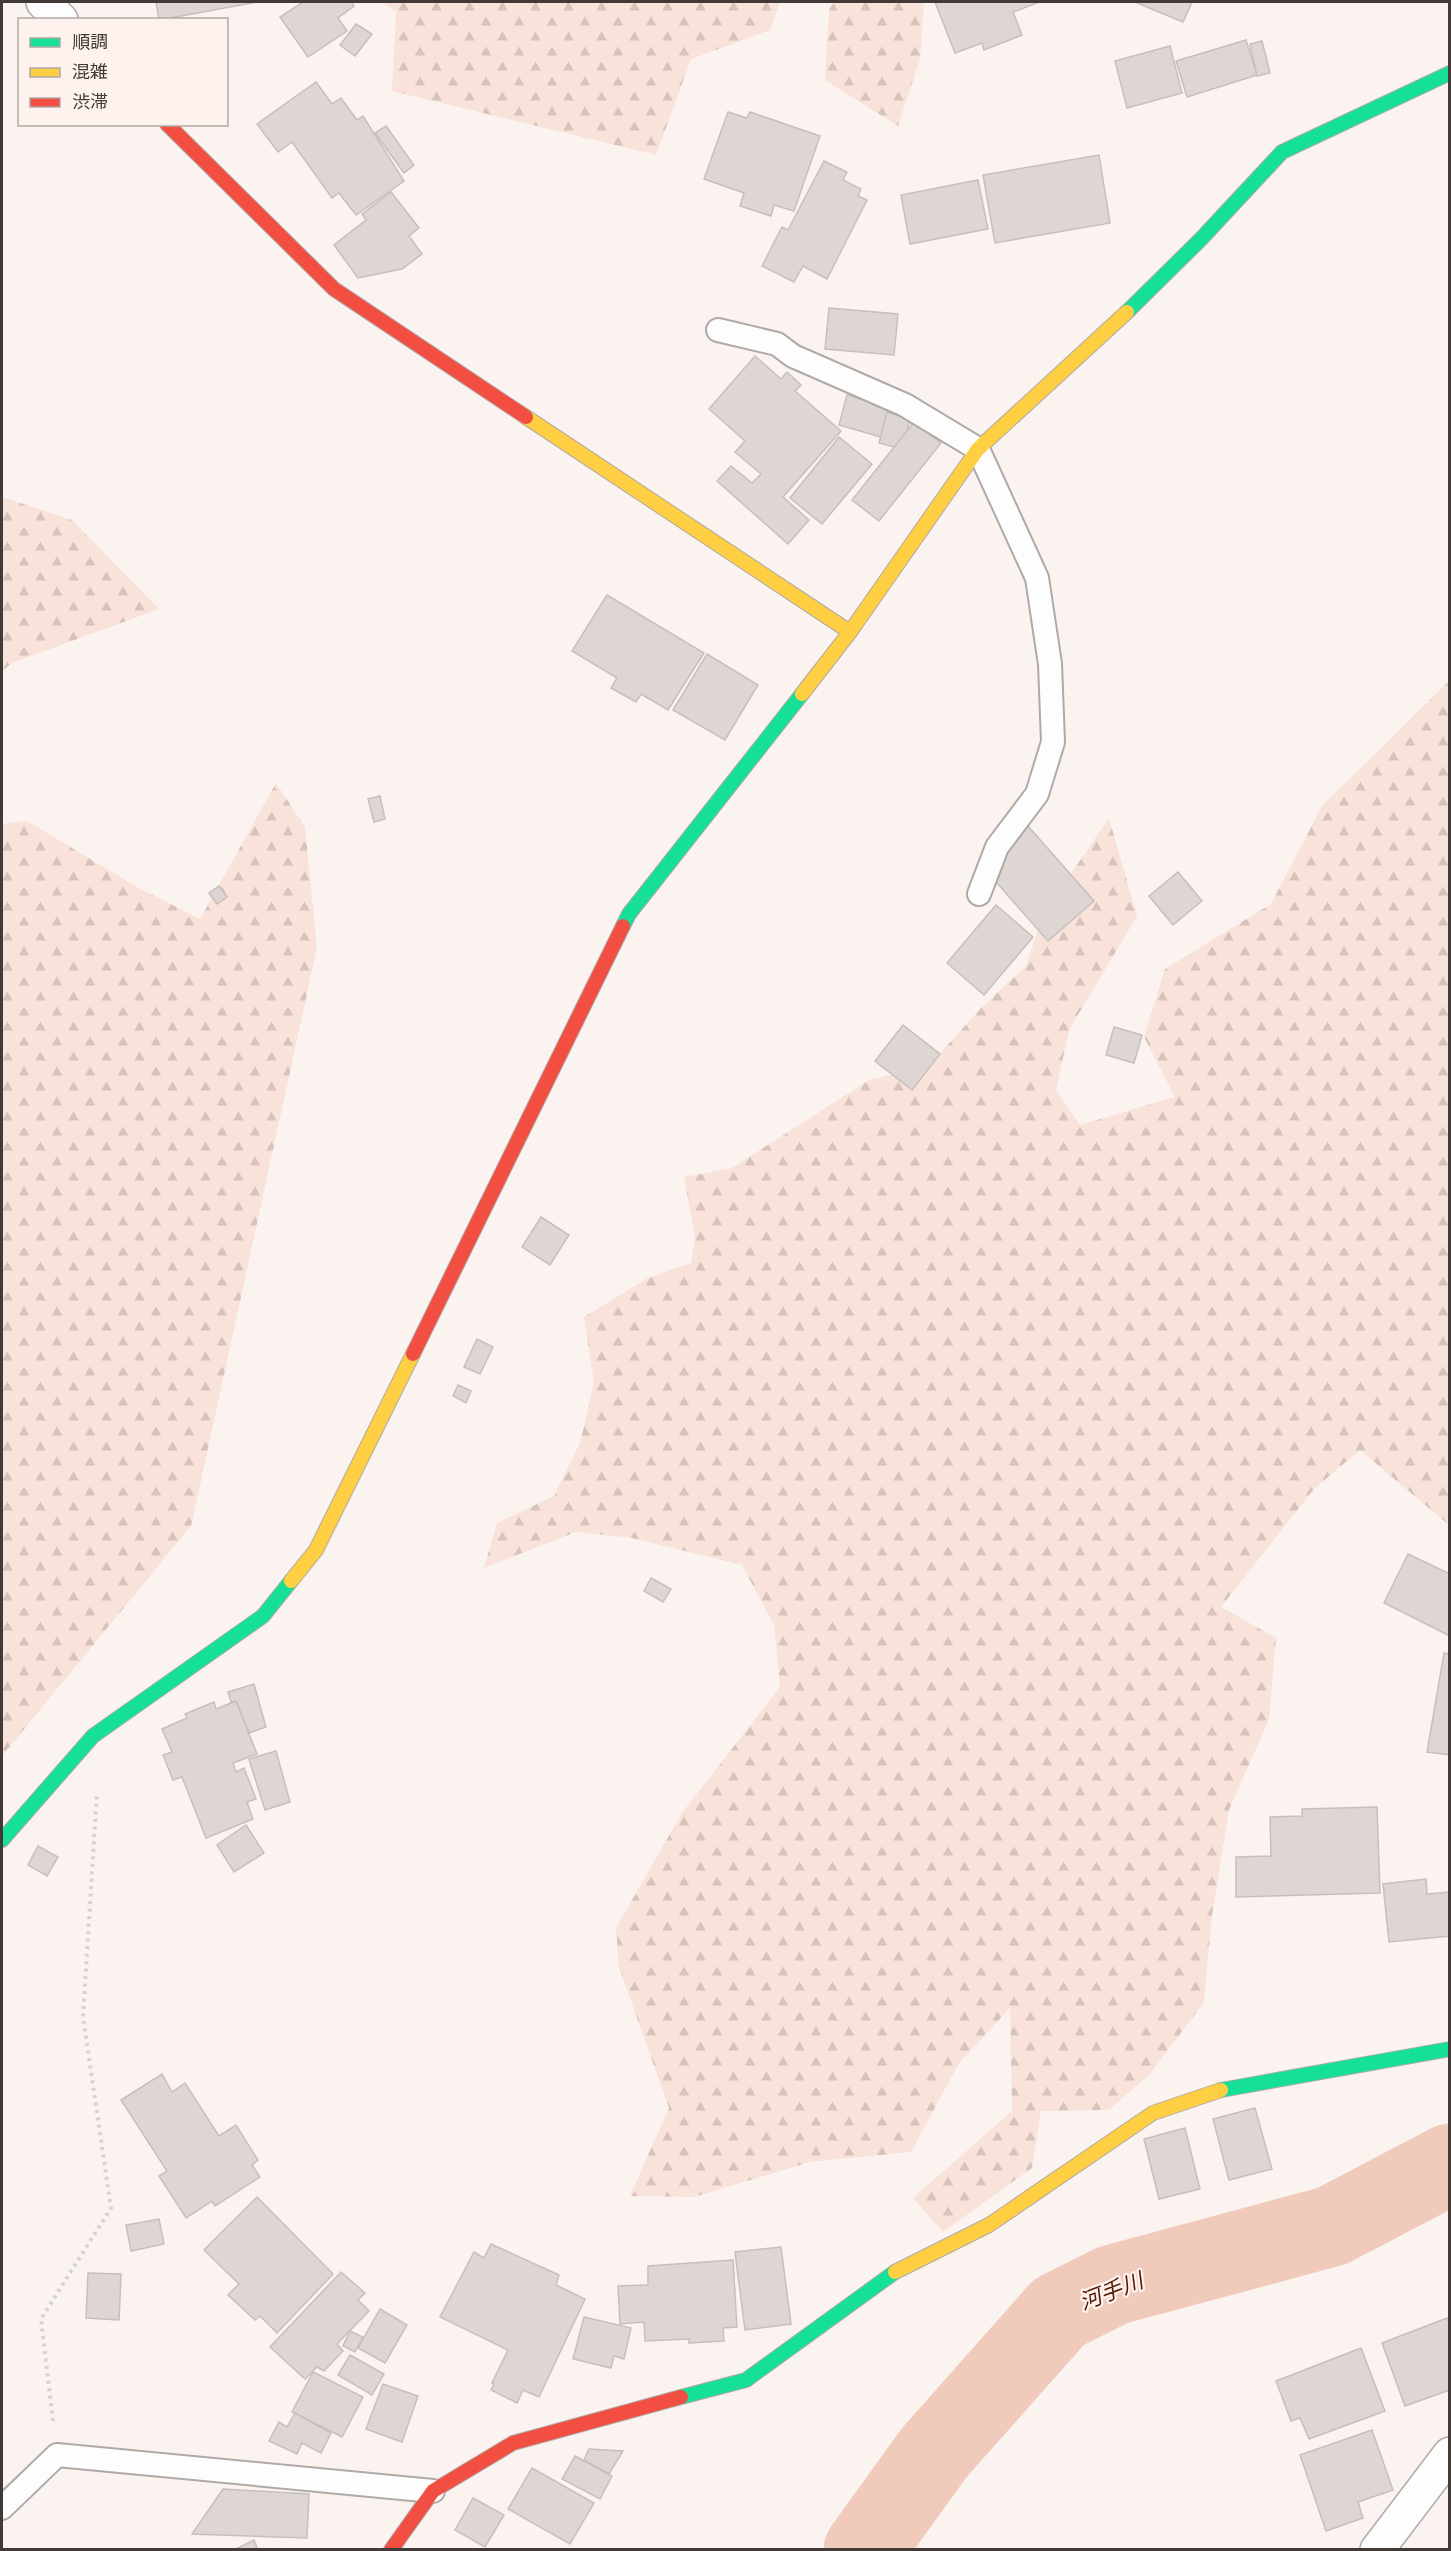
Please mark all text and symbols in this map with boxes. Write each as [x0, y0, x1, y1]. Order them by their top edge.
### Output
legend [18, 18, 228, 126]
text: 順調 [72, 31, 108, 53]
text: 混雑 [72, 61, 108, 83]
text: 渋滞 [72, 91, 108, 113]
water label: 河手川 [1076, 2266, 1149, 2316]

